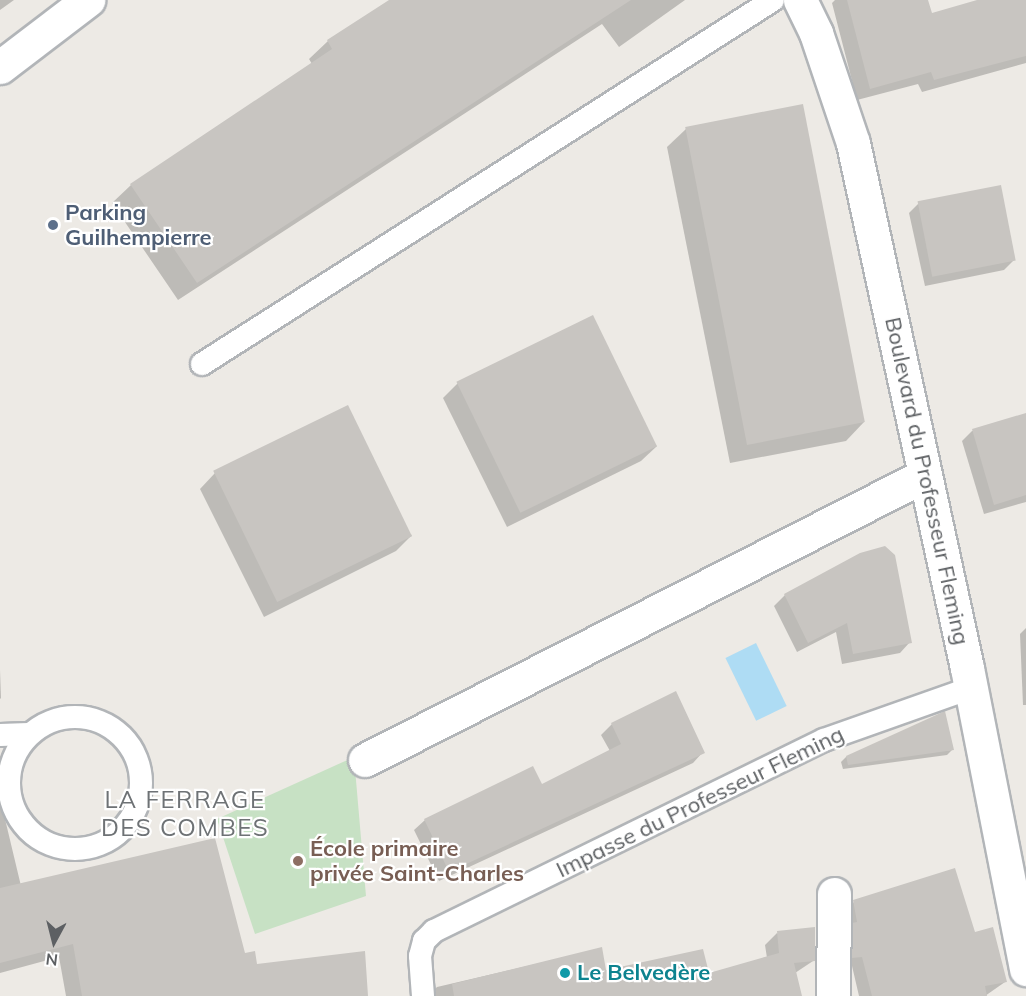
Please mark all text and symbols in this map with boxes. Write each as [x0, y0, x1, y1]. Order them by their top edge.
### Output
place label: Parking Guilhempierre [65, 199, 212, 250]
marker: Parking Guilhempierre [46, 218, 60, 232]
street label: Boulevard du Professeur Fleming [879, 315, 975, 647]
street label: Impasse du Professeur Fleming [552, 721, 848, 883]
district label: LA FERRAGE DES COMBES [101, 786, 269, 842]
place label: École primaire privée Saint-Charles [310, 835, 524, 886]
marker: École primaire privée Saint-Charles [291, 854, 305, 868]
north arrow [24, 912, 84, 972]
text: N [45, 949, 59, 971]
place label: Le Belvedère [577, 960, 710, 986]
marker: Le Belvedère [558, 966, 572, 980]

